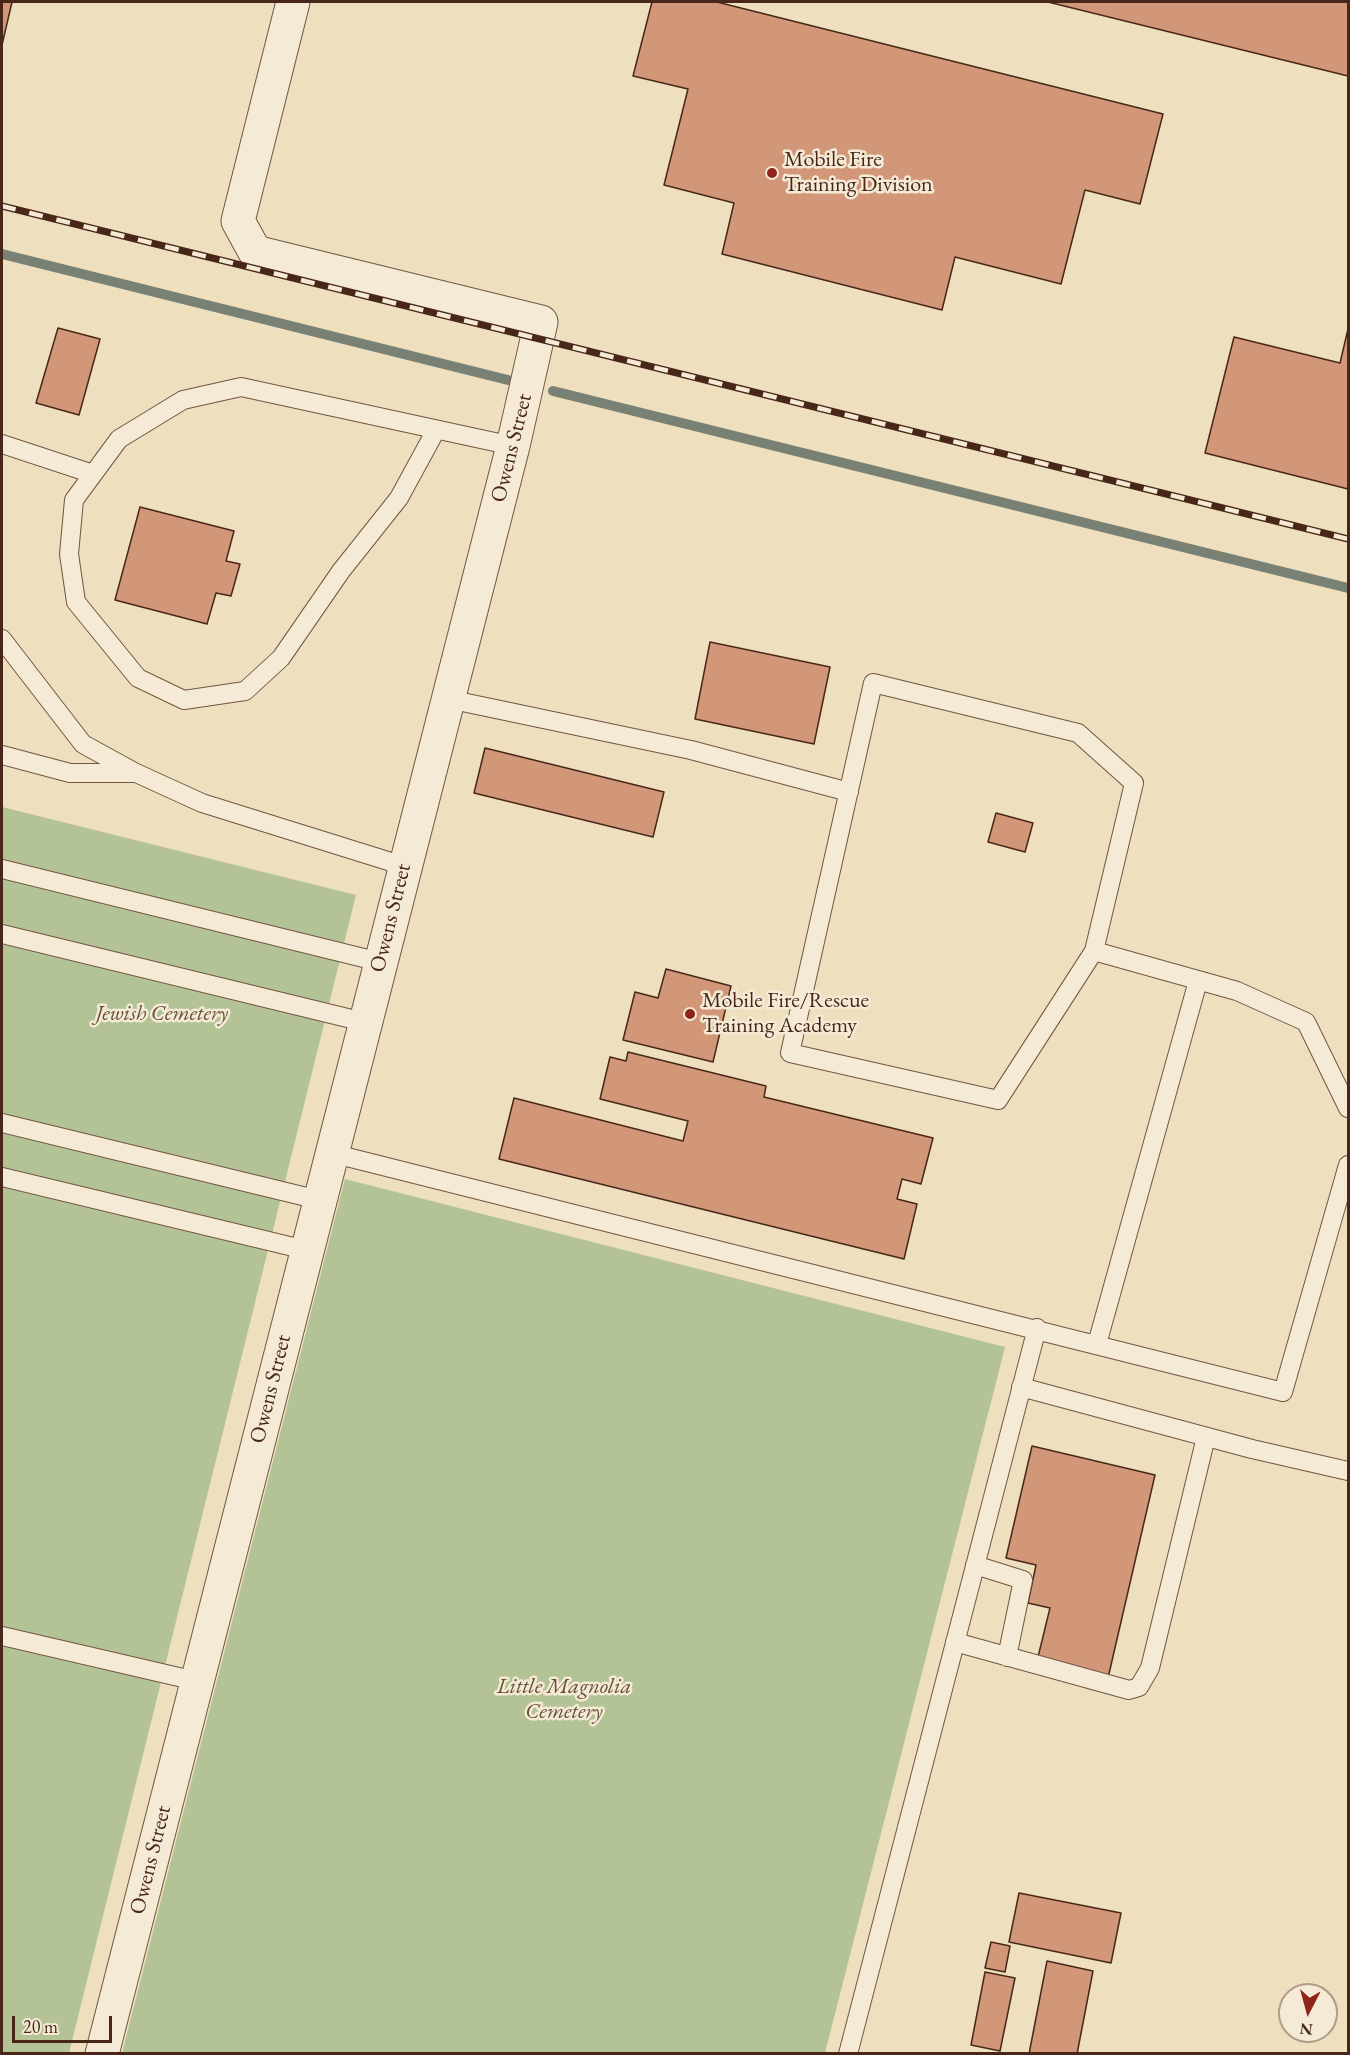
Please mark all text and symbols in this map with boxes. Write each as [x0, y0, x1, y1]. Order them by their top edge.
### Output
place label: Mobile Fire Training Division [784, 147, 933, 198]
marker: Mobile Fire Training Division [765, 166, 779, 180]
street label: Owens Street [486, 391, 538, 505]
street label: Owens Street [365, 861, 417, 975]
place label: Mobile Fire/Rescue Training Academy [702, 988, 869, 1040]
park label: Jewish Cemetery [96, 1001, 228, 1027]
marker: Mobile Fire/Rescue Training Academy [683, 1007, 697, 1021]
street label: Owens Street [245, 1332, 297, 1446]
park label: Little Magnolia Cemetery [497, 1674, 631, 1726]
street label: Owens Street [125, 1803, 177, 1917]
north arrow [1278, 1983, 1338, 2043]
scale bar [15, 2004, 116, 2042]
text: 20 m [23, 2015, 58, 2038]
text: N [1299, 2018, 1314, 2041]

